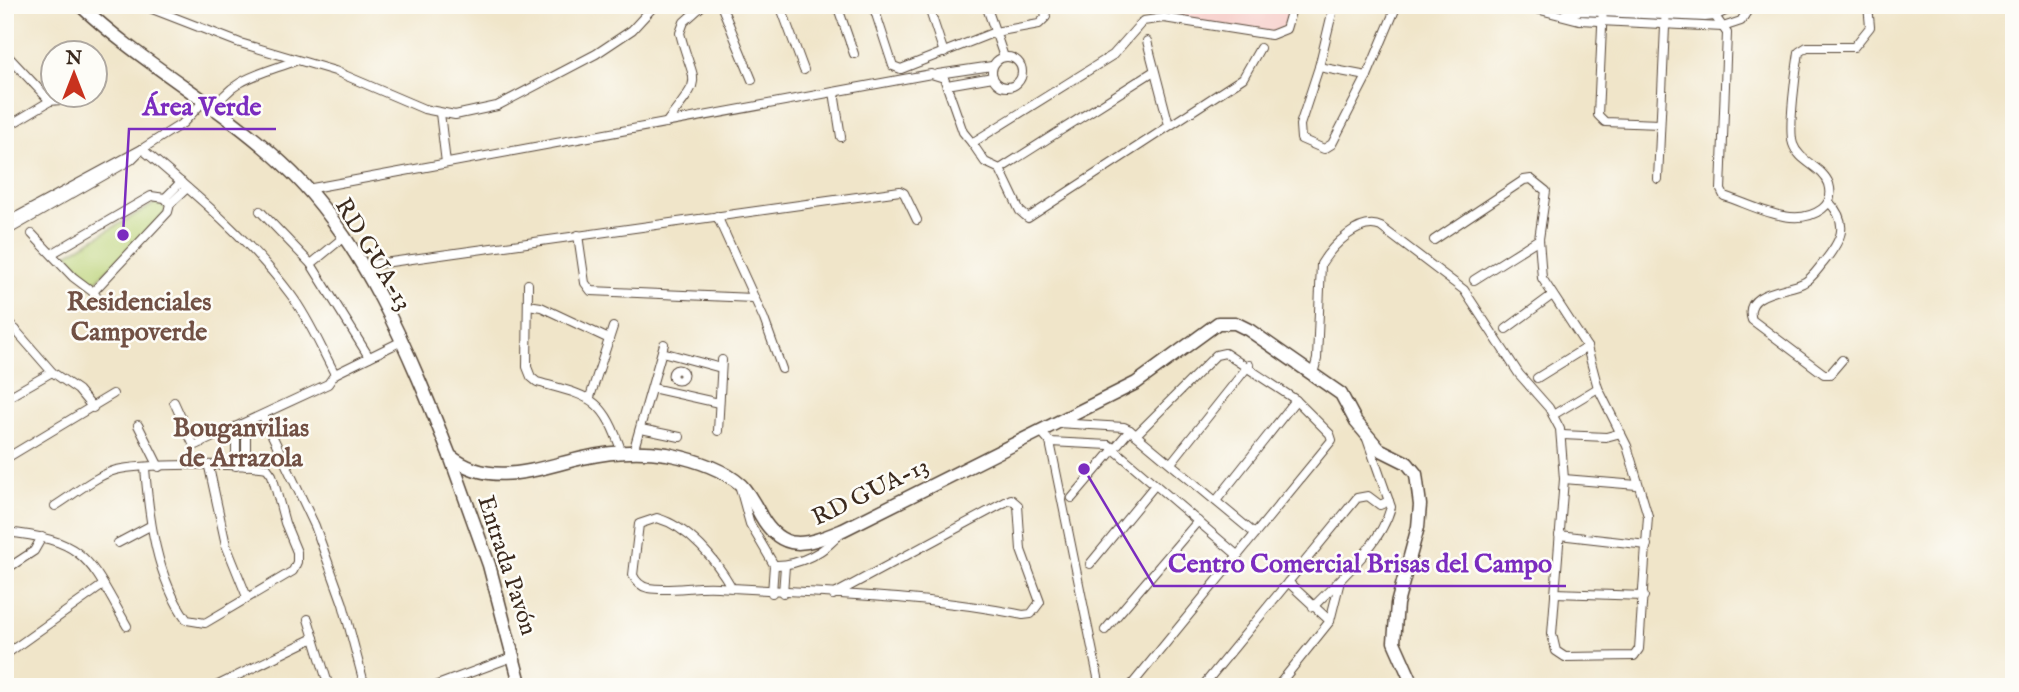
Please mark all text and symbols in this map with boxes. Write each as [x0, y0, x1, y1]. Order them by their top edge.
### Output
north arrow [38, 38, 108, 108]
text: N [65, 47, 83, 71]
callout: Área Verde [129, 82, 276, 129]
text: Área Verde [142, 91, 262, 124]
street label: RD GUA-13 [327, 193, 418, 317]
district label: Residenciales Campoverde [67, 286, 211, 349]
district label: Bouganvilias de Arrazola [173, 412, 309, 475]
street label: RD GUA-13 [807, 451, 934, 534]
street label: Entrada Pavón [469, 492, 544, 639]
callout: Centro Comercial Brisas del Campo [1154, 539, 1566, 586]
text: Centro Comercial Brisas del Campo [1168, 548, 1552, 581]

